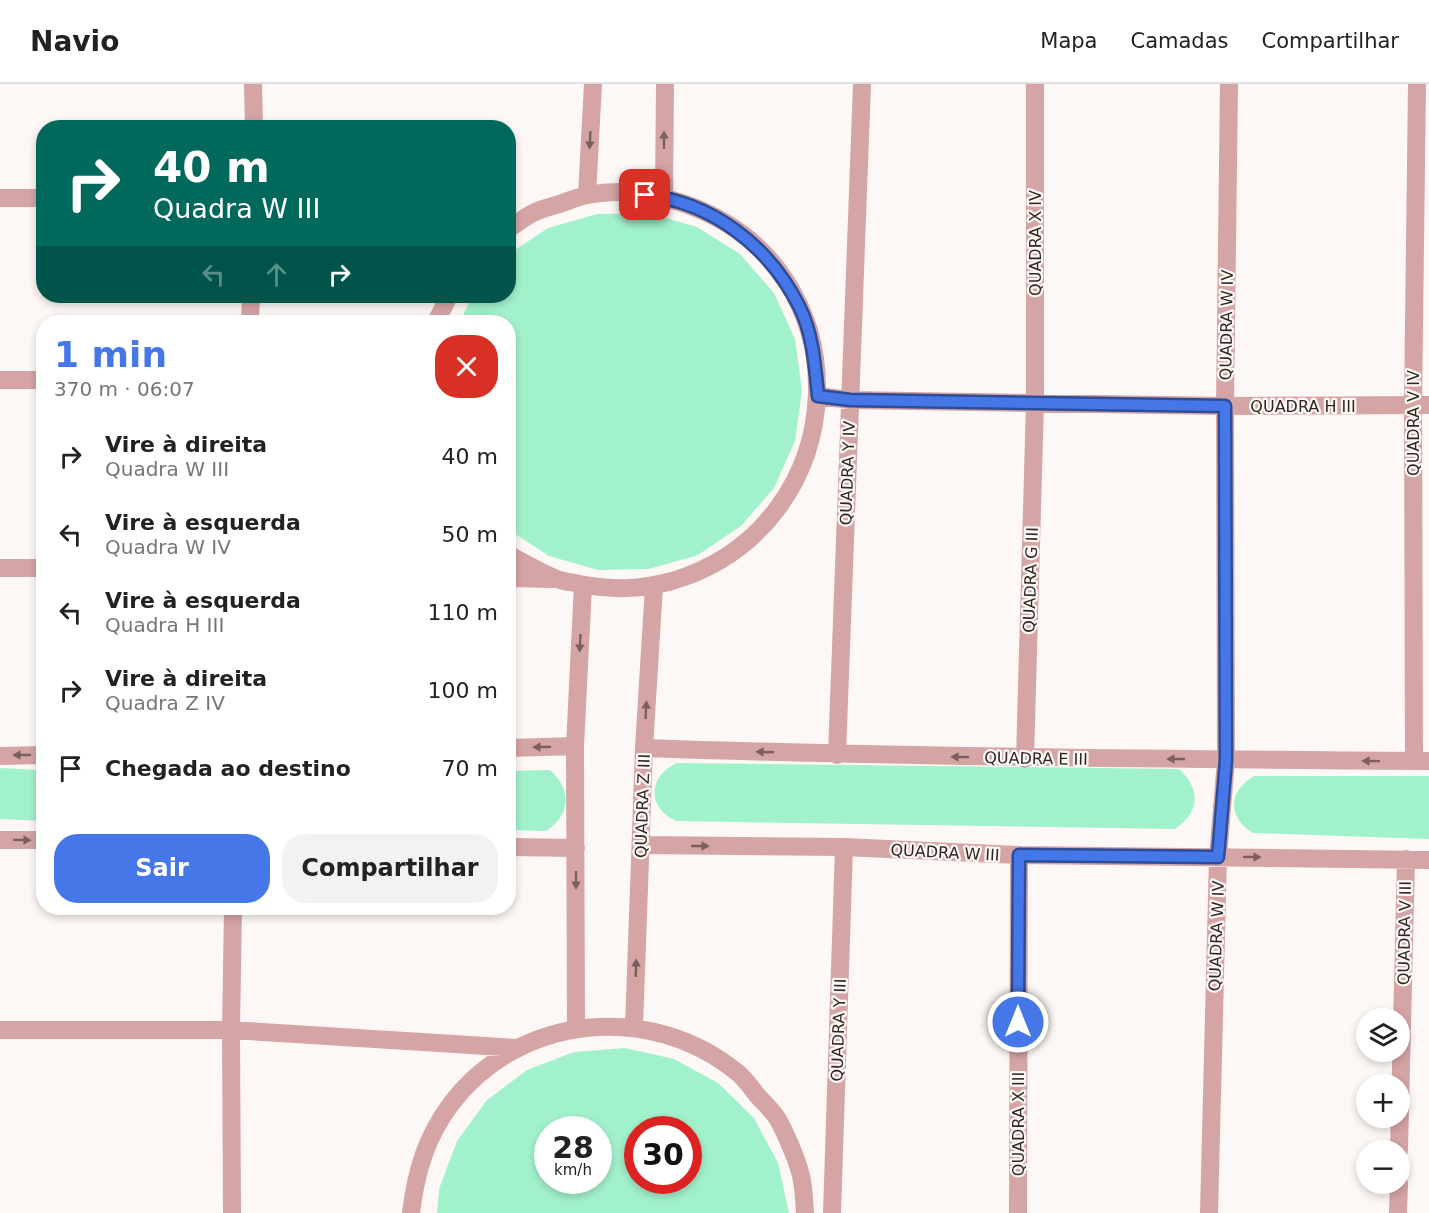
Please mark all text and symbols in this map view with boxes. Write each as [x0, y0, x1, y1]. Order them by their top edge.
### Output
text: Navio [30, 25, 119, 58]
text: Mapa [1040, 29, 1097, 53]
text: Camadas [1130, 29, 1228, 53]
text: Compartilhar [1261, 29, 1399, 53]
one-way arrow [585, 130, 595, 149]
one-way arrow [659, 131, 669, 150]
text: 40 m [153, 143, 270, 192]
icon: right [54, 144, 132, 222]
pin [619, 169, 670, 220]
icon: arrive [628, 178, 661, 211]
street label: QUADRA X IV [1026, 190, 1045, 296]
text: Quadra W III [153, 193, 320, 224]
icon: left [197, 258, 230, 291]
icon: ahead [260, 258, 293, 291]
icon: right [323, 258, 356, 291]
street label: QUADRA W IV [1216, 269, 1237, 380]
text: 1 min [54, 334, 167, 375]
button: close [435, 335, 498, 398]
street label: QUADRA V IV [1404, 370, 1423, 476]
text: 370 m · 06:07 [54, 377, 195, 401]
street label: QUADRA H III [1250, 397, 1356, 416]
street label: QUADRA Y IV [836, 420, 859, 526]
text: Vire à direita [105, 432, 267, 457]
icon: right [54, 440, 87, 473]
text: 40 m [442, 444, 498, 469]
text: Quadra W III [105, 457, 229, 481]
text: Vire à esquerda [105, 510, 301, 535]
icon: left [54, 518, 87, 551]
text: 50 m [442, 522, 498, 547]
street label: QUADRA G III [1019, 527, 1042, 633]
text: Quadra W IV [105, 535, 231, 559]
text: Vire à esquerda [105, 588, 301, 613]
icon: left [54, 596, 87, 629]
text: 110 m [428, 600, 498, 625]
text: Quadra H III [105, 613, 224, 637]
one-way arrow [576, 634, 585, 653]
text: Vire à direita [105, 666, 267, 691]
icon: right [54, 674, 87, 707]
text: 100 m [428, 678, 498, 703]
text: Quadra Z IV [105, 691, 225, 715]
one-way arrow [642, 701, 651, 720]
one-way arrow [532, 742, 551, 752]
one-way arrow [755, 747, 774, 757]
street label: QUADRA E III [984, 748, 1088, 769]
one-way arrow [12, 750, 31, 760]
icon: arrive [54, 752, 87, 785]
one-way arrow [950, 752, 969, 762]
street label: QUADRA Z III [631, 754, 654, 858]
one-way arrow [1166, 754, 1185, 764]
text: Chegada ao destino [105, 756, 351, 781]
text: 70 m [442, 756, 498, 781]
one-way arrow [1361, 756, 1380, 766]
button: Sair [54, 834, 270, 903]
button: Compartilhar [282, 834, 498, 903]
one-way arrow [12, 835, 31, 845]
street label: QUADRA W III [890, 840, 1000, 865]
one-way arrow [691, 841, 710, 850]
one-way arrow [1242, 852, 1261, 862]
one-way arrow [571, 870, 581, 889]
street label: QUADRA W IV [1205, 880, 1228, 992]
street label: QUADRA V III [1394, 881, 1415, 985]
one-way arrow [632, 959, 641, 978]
street label: QUADRA Y III [827, 978, 850, 1082]
position arrow [986, 990, 1050, 1054]
map controls [1356, 1008, 1410, 1194]
button: layers [1356, 1008, 1410, 1062]
street label: QUADRA X III [1009, 1072, 1028, 1176]
button: + [1356, 1074, 1410, 1128]
speed limit sign: 30 [624, 1116, 702, 1194]
text: 28 [552, 1130, 594, 1165]
button: − [1356, 1140, 1410, 1194]
text: km/h [554, 1161, 592, 1179]

